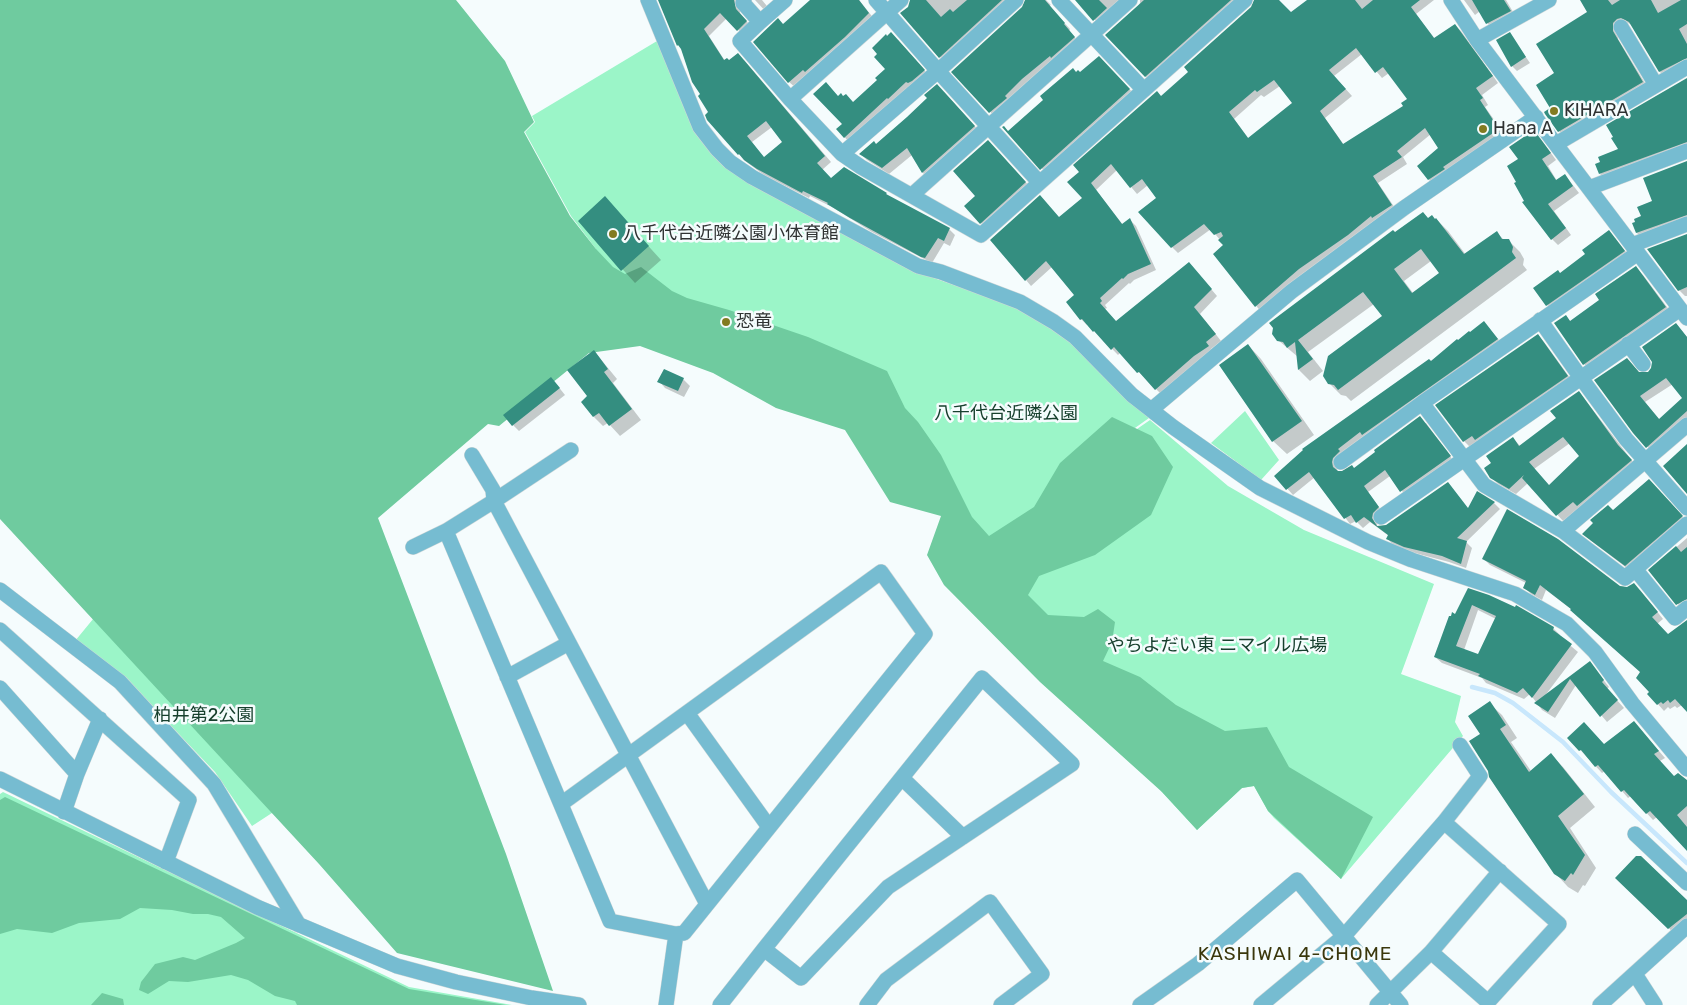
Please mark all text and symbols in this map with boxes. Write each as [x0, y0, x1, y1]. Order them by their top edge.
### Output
place label: KIHARA [1564, 100, 1628, 122]
marker: KIHARA [1548, 105, 1560, 117]
place label: Hana A [1493, 118, 1553, 140]
marker: Hana A [1477, 123, 1489, 135]
place label: 八千代台近隣公園小体育館 [623, 223, 839, 245]
marker: 八千代台近隣公園小体育館 [607, 228, 619, 240]
place label: 恐竜 [736, 311, 772, 333]
marker: 恐竜 [720, 316, 732, 328]
park label: 八千代台近隣公園 [934, 403, 1078, 425]
park label: やちよだい東 ニマイル広場 [1107, 635, 1327, 657]
park label: 柏井第2公園 [154, 705, 254, 727]
district label: KASHIWAI 4-CHOME [1196, 944, 1394, 966]

